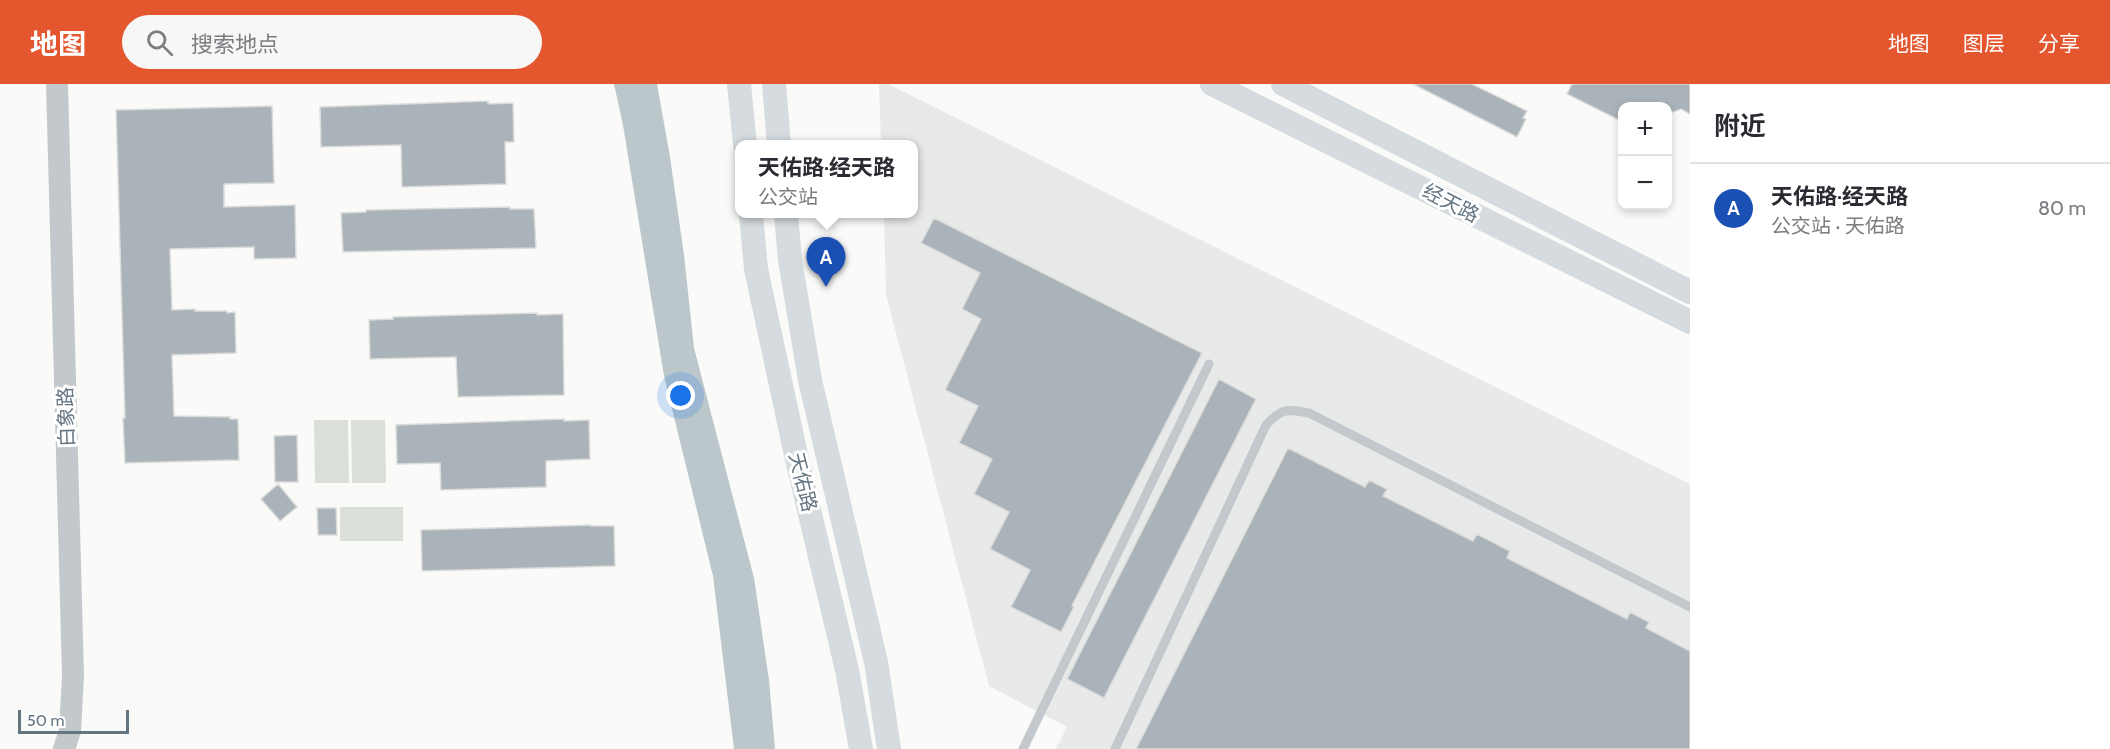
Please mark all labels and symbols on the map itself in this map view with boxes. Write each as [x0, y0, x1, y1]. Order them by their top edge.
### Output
street label: 经天路 [1419, 179, 1483, 227]
pin: A [806, 238, 846, 287]
your location [666, 381, 695, 410]
street label: 白象路 [53, 387, 79, 447]
street label: 天佑路 [784, 450, 822, 514]
scale bar [18, 707, 129, 734]

